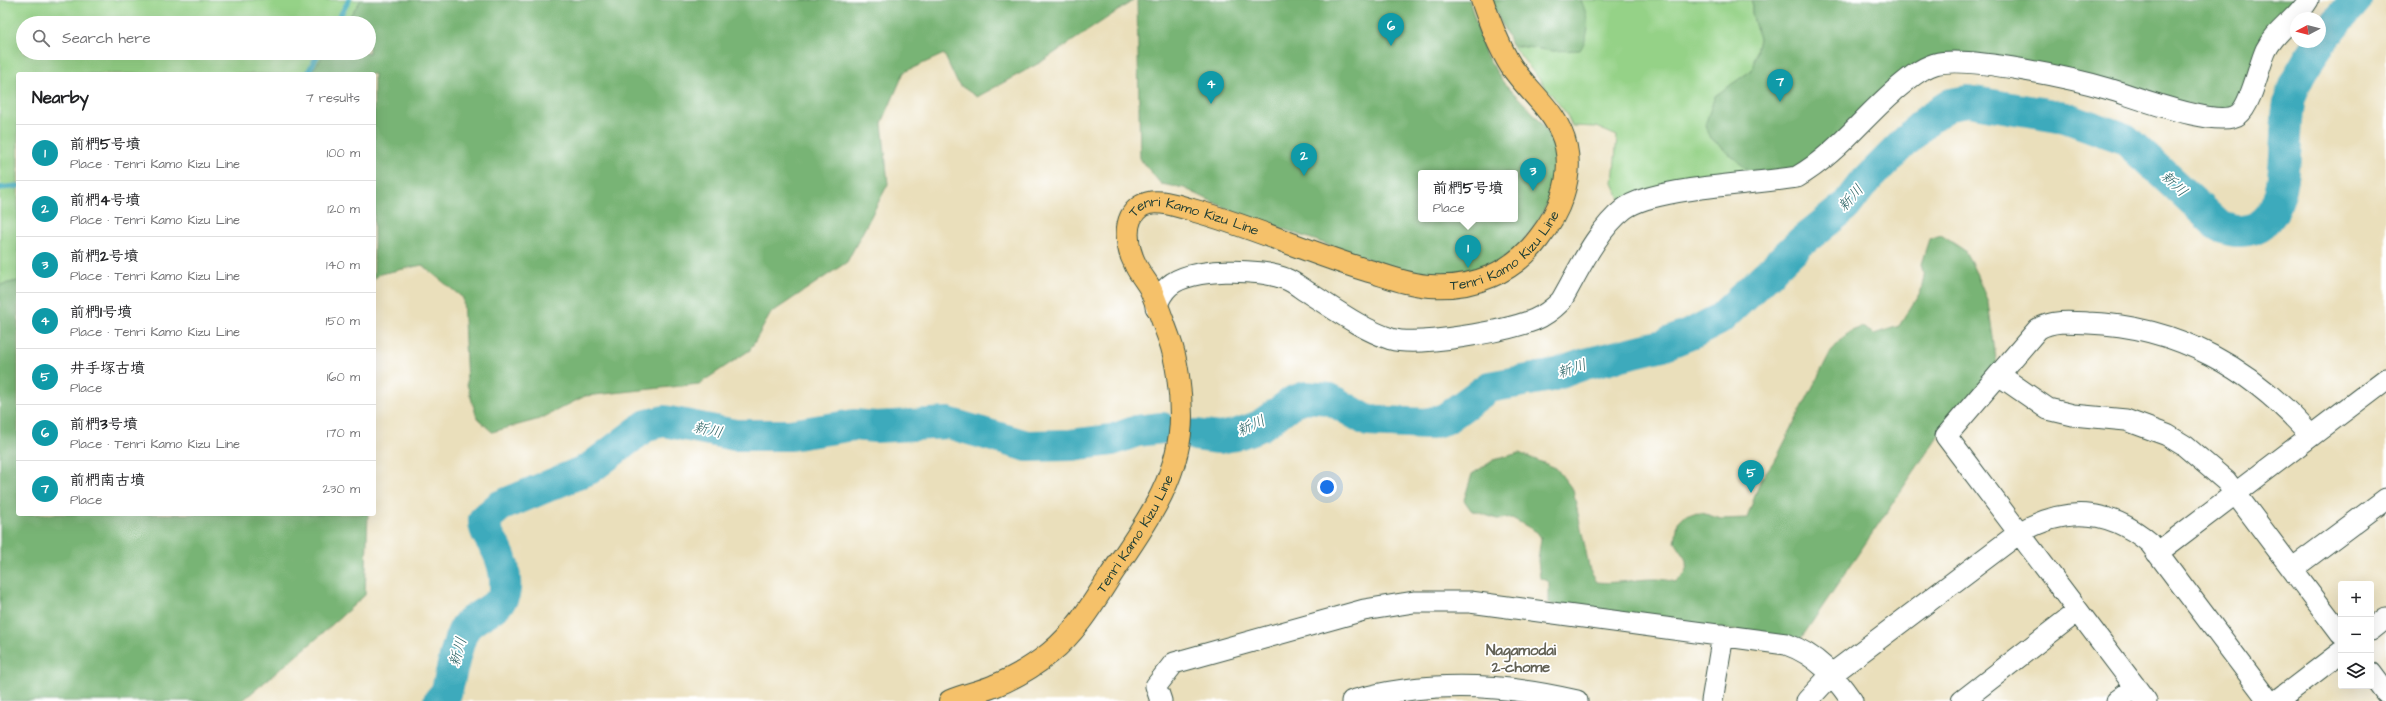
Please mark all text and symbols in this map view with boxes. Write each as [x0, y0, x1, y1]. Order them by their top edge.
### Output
north arrow [2290, 12, 2326, 48]
pin: 6 [1378, 13, 1404, 46]
search box [16, 16, 376, 60]
icon: search [30, 27, 52, 49]
text: Search here [62, 28, 151, 49]
pin: 7 [1767, 69, 1793, 102]
pin: 4 [1198, 71, 1224, 104]
text: Nearby [32, 86, 89, 110]
text: 7 results [306, 89, 360, 107]
text: 前椚5号墳 [70, 134, 141, 155]
pin: 2 [1291, 143, 1317, 176]
text: 1 [44, 144, 46, 162]
text: 100 m [327, 144, 360, 162]
text: Place · Tenri Kamo Kizu Line [70, 155, 240, 173]
pin: 3 [1520, 158, 1546, 191]
water label: 新川 [2156, 166, 2192, 202]
popup [1418, 170, 1518, 222]
text: 前椚5号墳 [1433, 178, 1503, 199]
water label: 新川 [1833, 180, 1869, 216]
text: 前椚4号墳 [70, 190, 140, 211]
street label: Tenri Kamo Kizu Line [1124, 192, 1262, 241]
text: Place [1433, 199, 1465, 217]
text: 2 [41, 200, 49, 218]
text: 120 m [327, 200, 360, 218]
street label: Tenri Kamo Kizu Line [1449, 207, 1565, 296]
text: Place · Tenri Kamo Kizu Line [70, 211, 240, 229]
pin: 1 [1455, 235, 1481, 268]
text: 前椚2号墳 [70, 246, 139, 267]
text: 3 [42, 256, 48, 274]
text: 140 m [326, 256, 360, 274]
text: Place · Tenri Kamo Kizu Line [70, 267, 240, 285]
text: 前椚1号墳 [70, 302, 132, 323]
text: 4 [41, 312, 49, 330]
text: 150 m [326, 312, 360, 330]
text: Place · Tenri Kamo Kizu Line [70, 323, 240, 341]
water label: 新川 [1554, 354, 1590, 384]
text: 井手塚古墳 [70, 358, 145, 379]
text: 5 [40, 368, 50, 386]
text: 160 m [327, 368, 360, 386]
text: Place [70, 379, 102, 397]
water label: 新川 [1233, 410, 1269, 442]
text: 前椚3号墳 [70, 414, 138, 435]
water label: 新川 [691, 417, 725, 443]
text: 6 [41, 424, 49, 442]
text: 170 m [327, 424, 360, 442]
text: Place · Tenri Kamo Kizu Line [70, 435, 240, 453]
pin: 5 [1738, 460, 1764, 493]
text: 前椚南古墳 [70, 470, 145, 491]
street label: Tenri Kamo Kizu Line [1092, 472, 1179, 597]
your location [1317, 477, 1337, 497]
text: 7 [41, 480, 49, 498]
text: 230 m [322, 480, 360, 498]
text: Place [70, 491, 102, 509]
map controls [2338, 581, 2374, 689]
button: + [2338, 581, 2374, 617]
button: − [2338, 617, 2374, 653]
water label: 新川 [444, 635, 472, 669]
district label: Nagamodai 2-chome [1486, 640, 1557, 678]
button: layers [2338, 653, 2374, 689]

